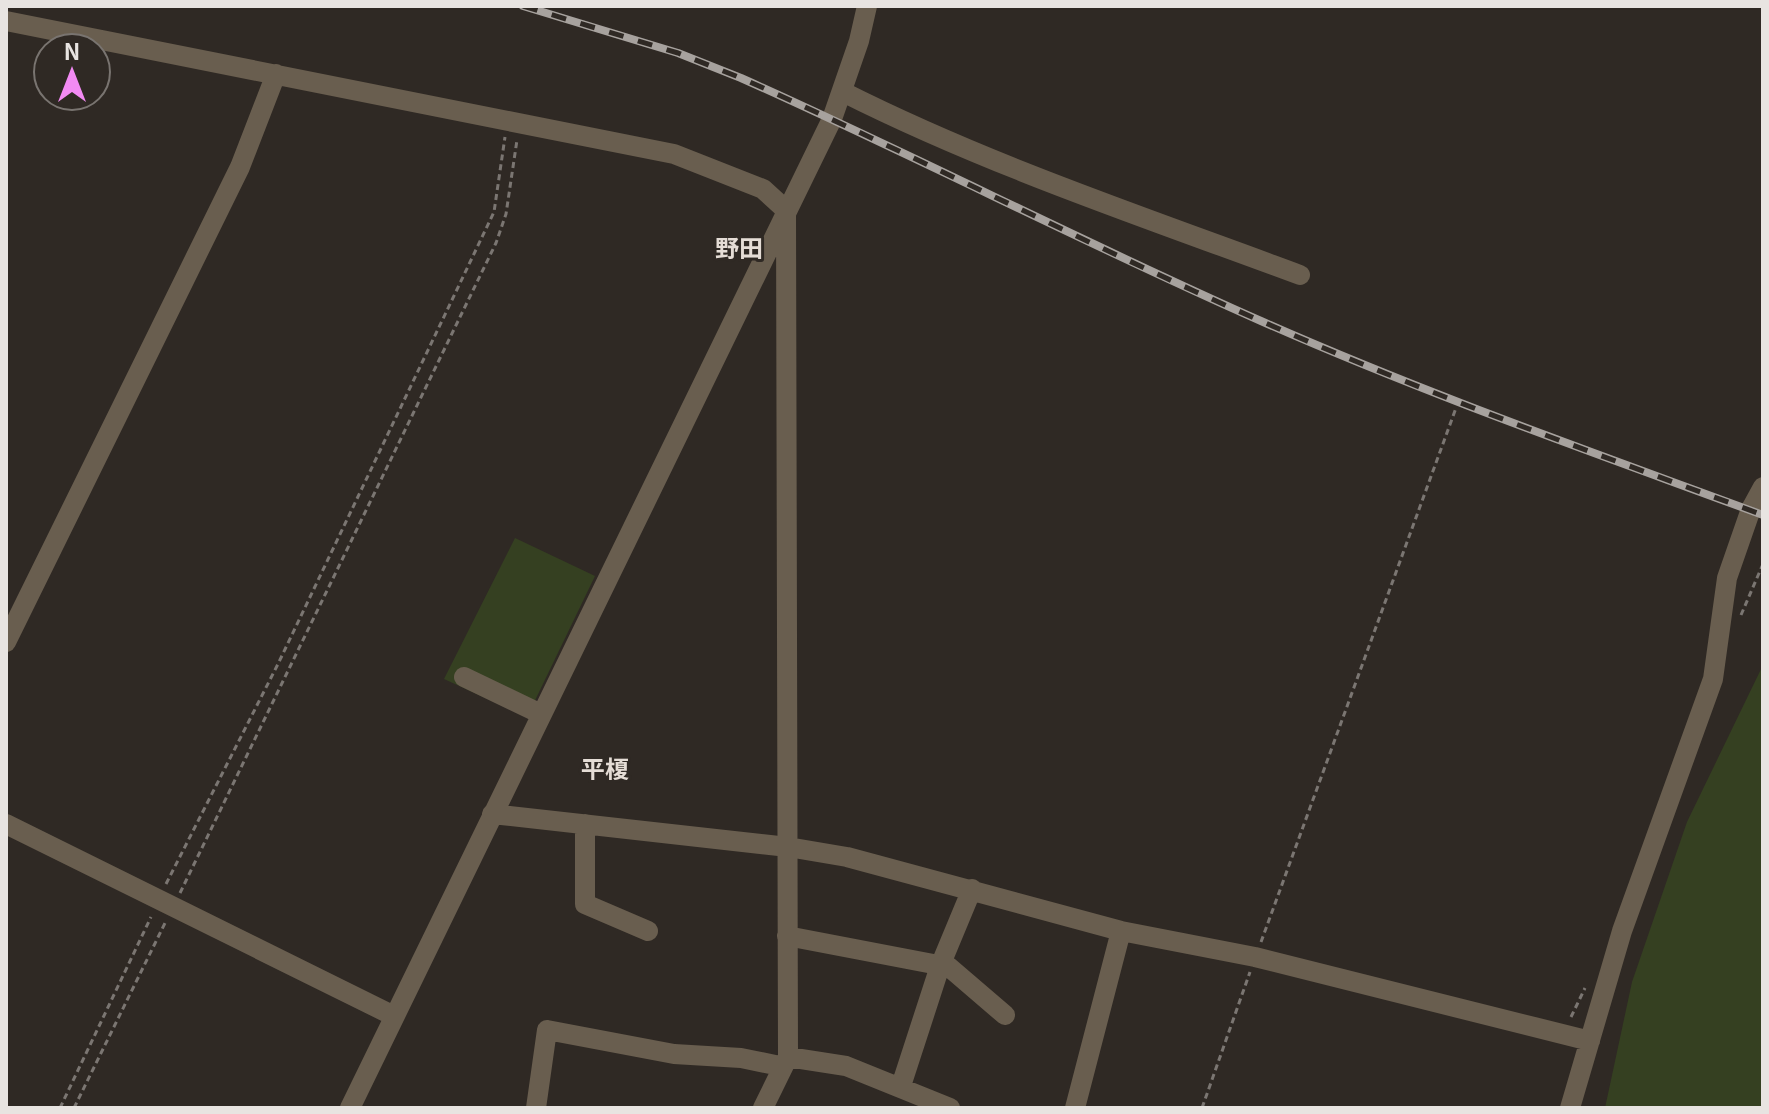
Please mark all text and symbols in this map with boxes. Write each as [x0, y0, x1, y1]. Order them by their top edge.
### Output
north arrow [32, 32, 112, 112]
text: N [64, 34, 80, 66]
district label: 野田 [715, 229, 763, 264]
district label: 平榎 [581, 750, 629, 785]

